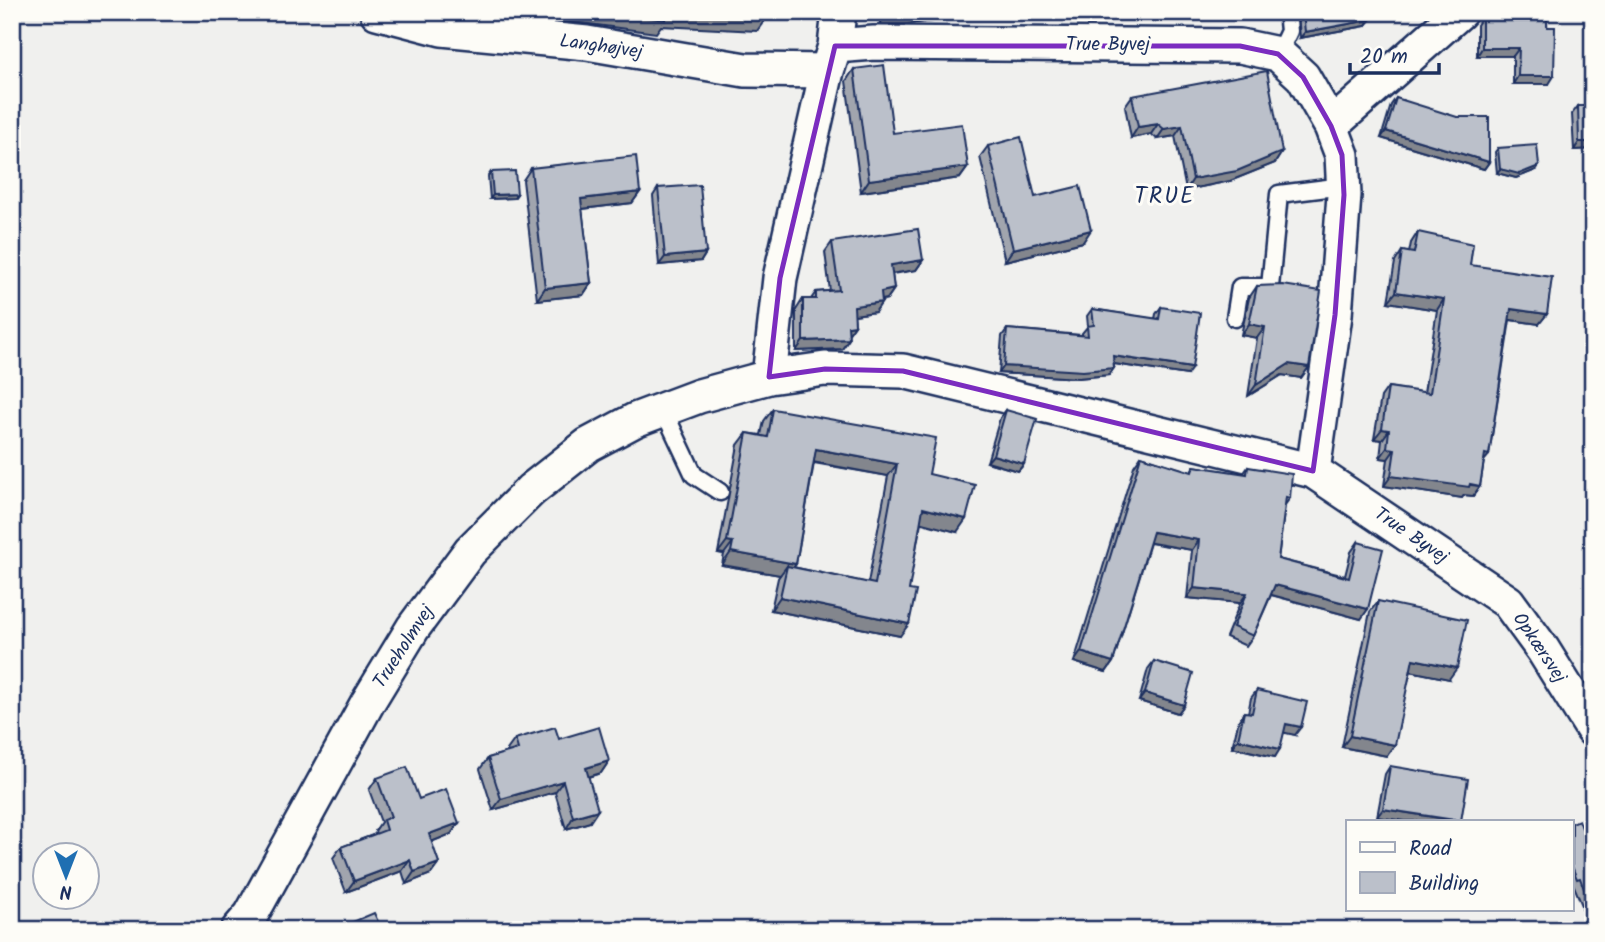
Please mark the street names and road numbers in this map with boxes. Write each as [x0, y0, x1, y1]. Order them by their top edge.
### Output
street label: Langhøjvej [558, 26, 646, 68]
street label: True Byvej [1066, 30, 1151, 60]
street label: True Byvej [1368, 500, 1455, 573]
street label: Trueholmvej [366, 598, 443, 695]
street label: Opkærsvej [1504, 607, 1574, 690]

